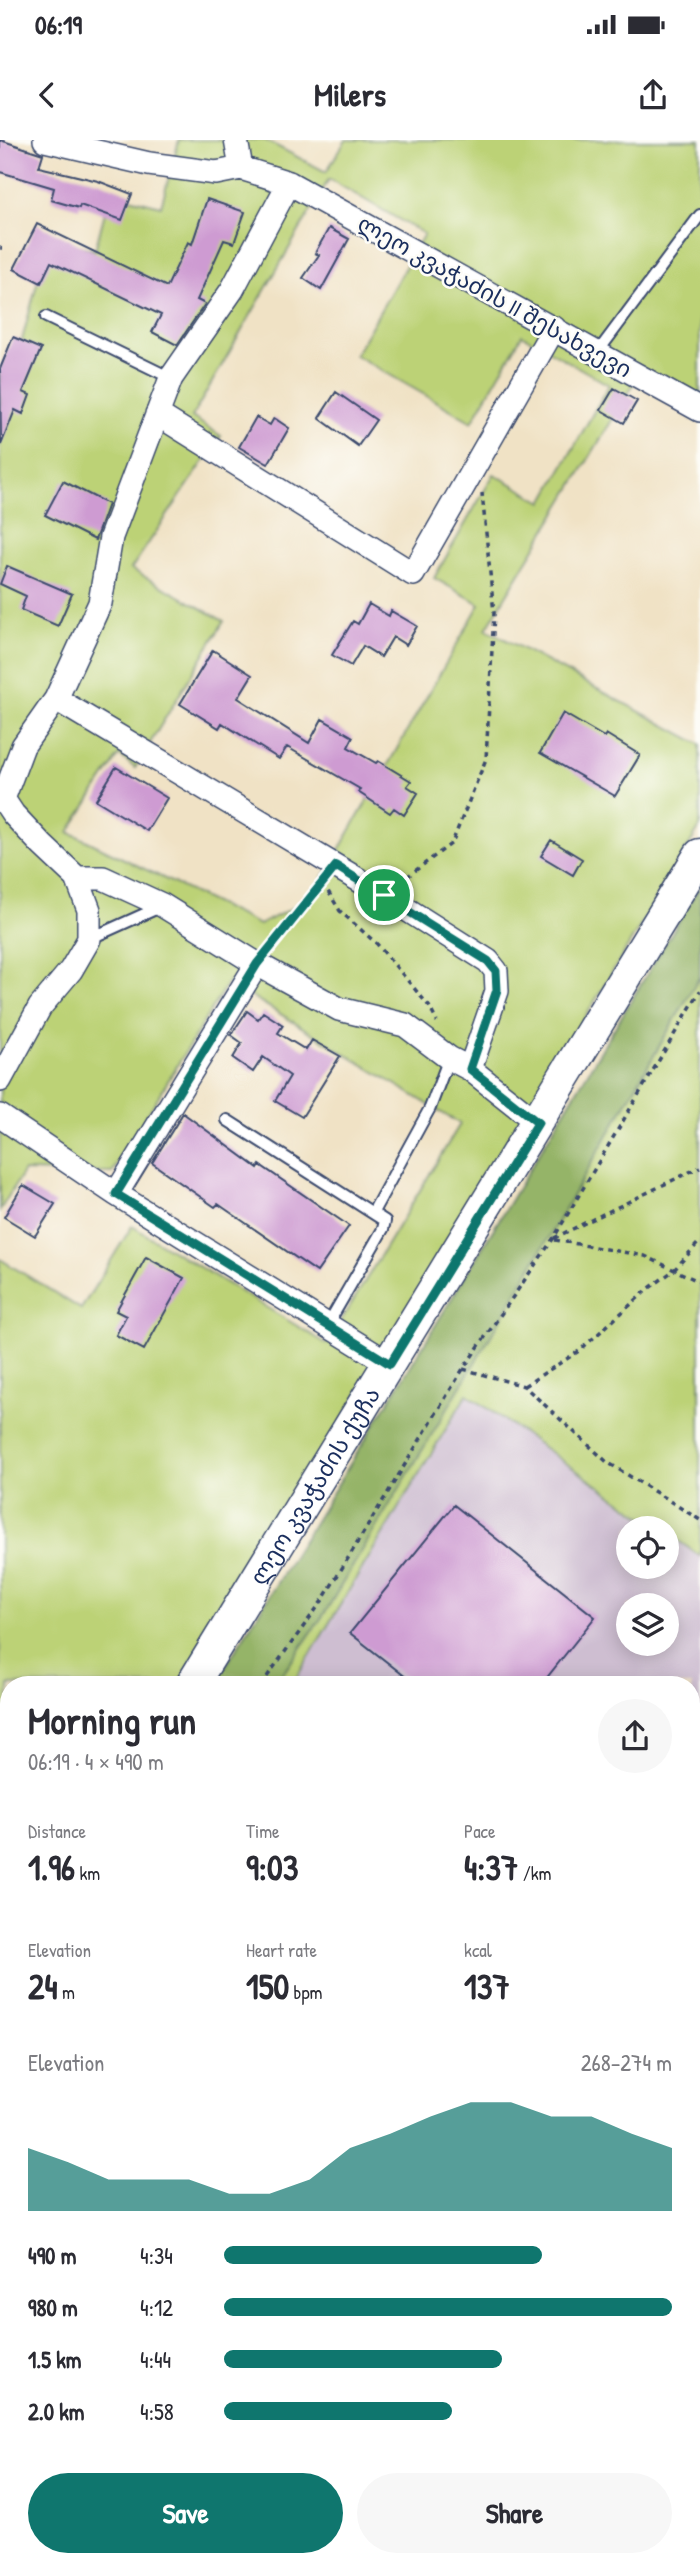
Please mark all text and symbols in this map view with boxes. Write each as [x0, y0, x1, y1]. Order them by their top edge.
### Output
text: 06:19 [35, 7, 82, 42]
text: Milers [314, 73, 386, 116]
icon: back [28, 76, 66, 114]
icon: share [634, 76, 672, 114]
street label: ლეო კვაჭაძის II შესახვევი [352, 208, 638, 384]
pin [354, 865, 414, 925]
icon: arrive [365, 876, 403, 914]
street label: ლეო კვაჭაძის ქუჩა [242, 1381, 386, 1590]
map controls [616, 1516, 679, 1656]
button: locate [616, 1516, 679, 1579]
button: layers [616, 1593, 679, 1656]
text: Morning run [28, 1694, 196, 1746]
button: share [598, 1699, 672, 1773]
text: 06:19 · 4 × 490 m [28, 1746, 164, 1777]
text: Distance [28, 1818, 86, 1844]
text: Time [246, 1818, 280, 1844]
text: Pace [464, 1818, 496, 1844]
text: 1.96 [28, 1844, 75, 1891]
text: 9:03 [246, 1844, 298, 1891]
text: 4:37 [464, 1844, 518, 1891]
text: km [75, 1860, 100, 1886]
text: /km [518, 1860, 551, 1886]
text: Elevation [28, 1937, 91, 1963]
text: Heart rate [246, 1937, 317, 1963]
text: kcal [464, 1937, 492, 1963]
text: 24 [28, 1963, 58, 2010]
text: 150 [246, 1963, 289, 2010]
text: 137 [464, 1963, 510, 2010]
text: m [58, 1979, 75, 2005]
text: bpm [289, 1979, 322, 2005]
text: Elevation [28, 2047, 104, 2078]
text: 268–274 m [581, 2047, 672, 2078]
text: 490 m [28, 2240, 76, 2271]
text: 4:34 [140, 2240, 173, 2271]
text: 980 m [28, 2292, 78, 2323]
text: 4:12 [140, 2292, 173, 2323]
text: 1.5 km [28, 2344, 81, 2375]
text: 4:44 [140, 2344, 171, 2375]
text: 2.0 km [28, 2396, 84, 2427]
text: 4:58 [140, 2396, 174, 2427]
button: Save [28, 2473, 343, 2553]
button: Share [357, 2473, 672, 2553]

